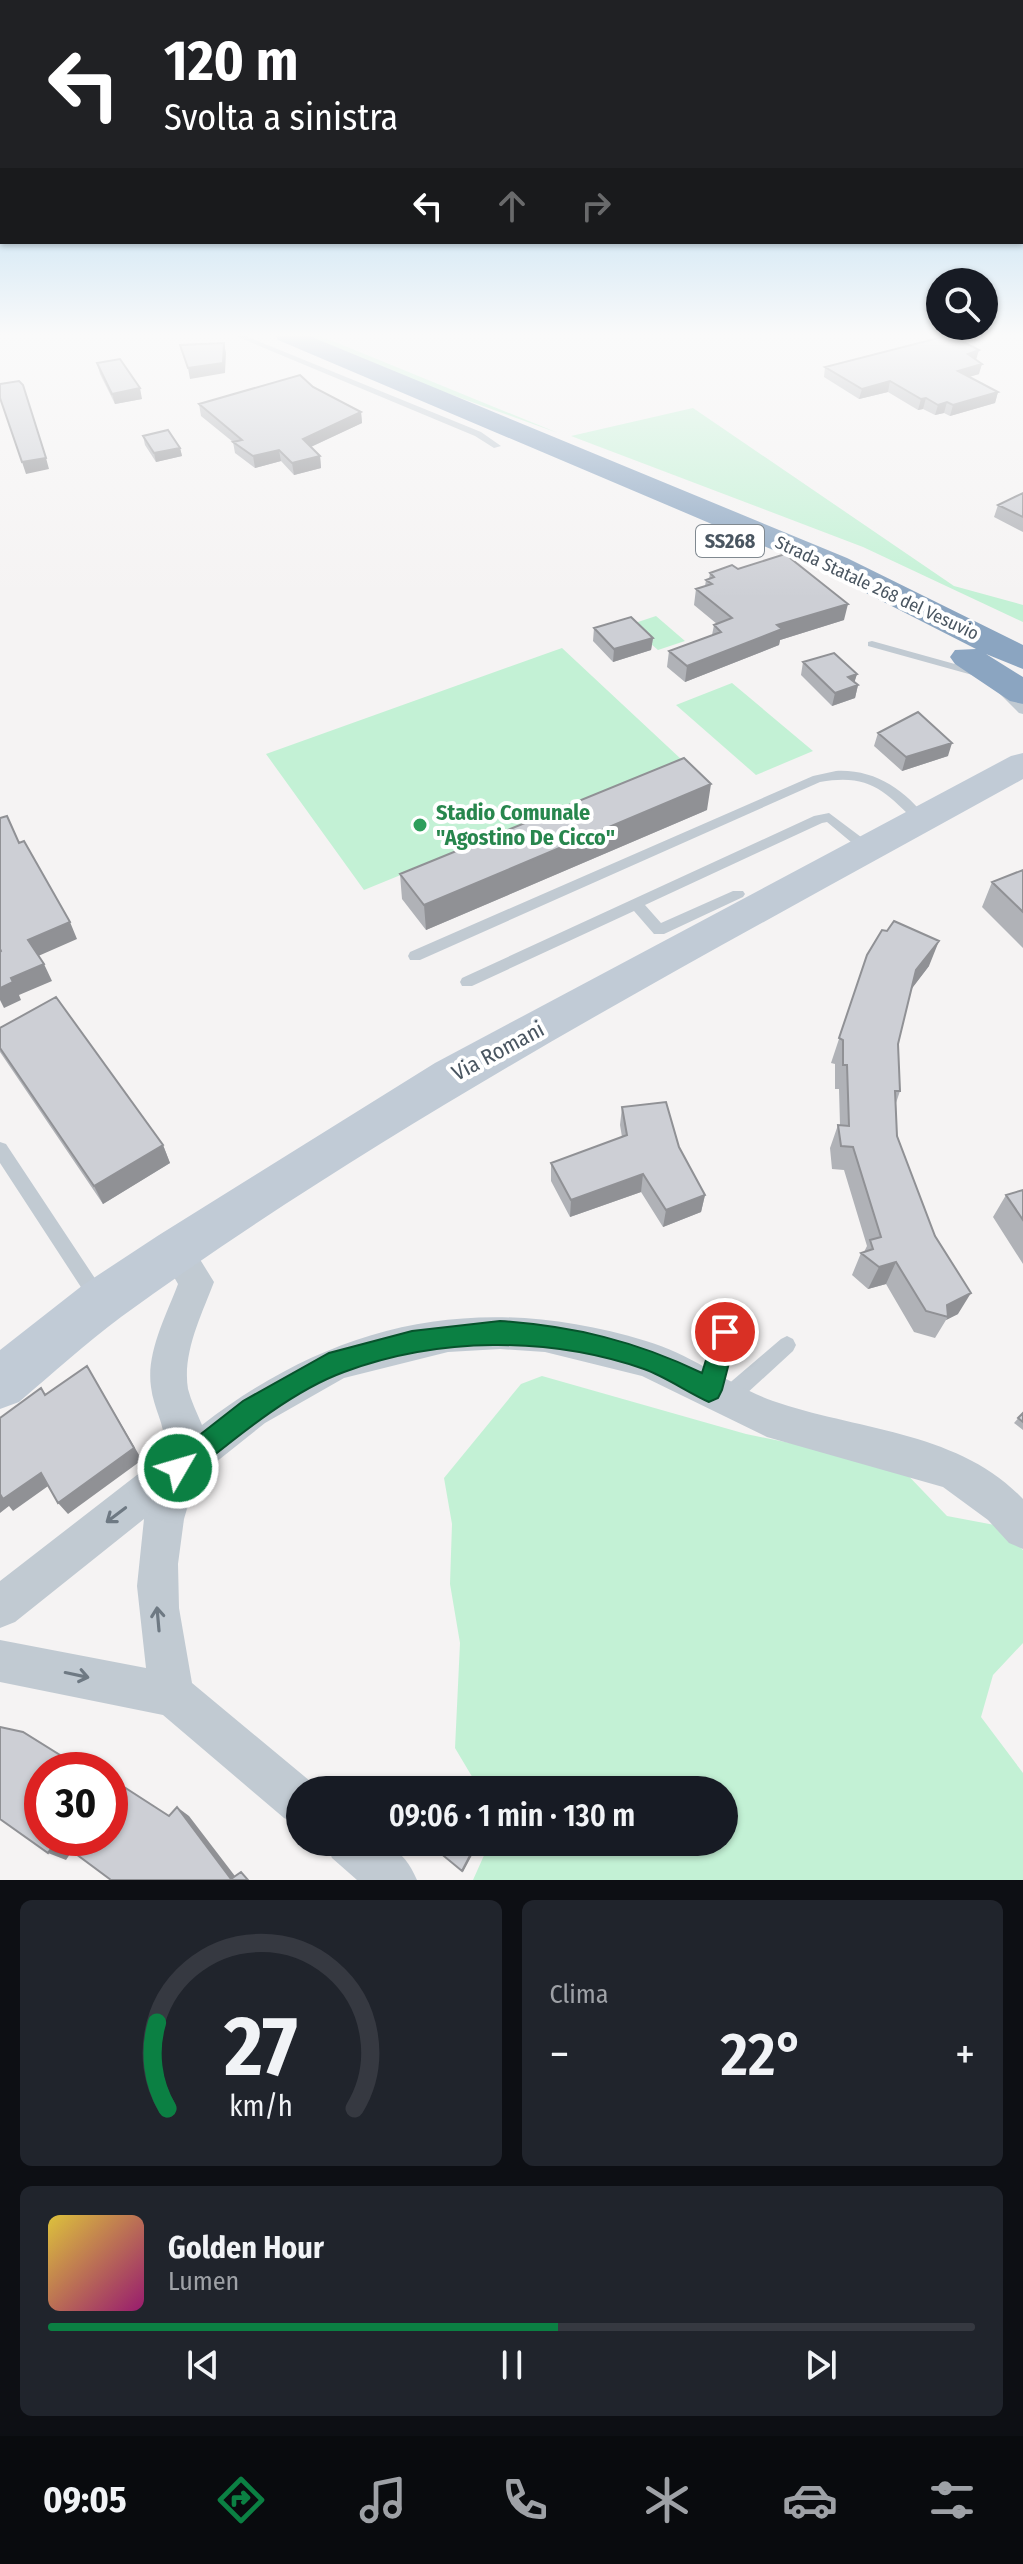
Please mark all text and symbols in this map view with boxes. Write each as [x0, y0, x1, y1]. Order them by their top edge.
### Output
text: 120 m [164, 28, 299, 95]
icon: left [32, 32, 136, 136]
text: Svolta a sinistra [164, 96, 398, 140]
icon: left [406, 184, 450, 228]
icon: ahead [490, 184, 534, 228]
icon: right [574, 184, 618, 228]
map controls [926, 268, 998, 340]
button: search [926, 268, 998, 340]
road number: SS268 [696, 525, 764, 557]
street label: Strada Statale 268 del Vesuvio [772, 531, 982, 645]
place label: Stadio Comunale "Agostino De Cicco" [436, 799, 615, 851]
marker: Stadio Comunale "Agostino De Cicco" [411, 816, 429, 834]
street label: Via Romani [447, 1015, 549, 1087]
pin [691, 1298, 759, 1366]
icon: arrive [703, 1310, 747, 1354]
position arrow [136, 1426, 220, 1510]
one-way arrow [106, 1507, 127, 1524]
one-way arrow [150, 1606, 165, 1633]
one-way arrow [63, 1668, 89, 1683]
speed limit sign: 30 [24, 1752, 128, 1856]
text: 09:06 · 1 min · 130 m [389, 1798, 635, 1834]
text: Clima [550, 1979, 609, 2010]
text: 27 [223, 1997, 298, 2097]
text: 22° [721, 2019, 804, 2091]
text: − [550, 2028, 569, 2081]
text: + [955, 2028, 975, 2081]
text: km/h [229, 2089, 293, 2124]
text: Golden Hour [168, 2230, 324, 2266]
text: Lumen [168, 2266, 239, 2297]
icon: previous [181, 2343, 225, 2387]
icon: pause [490, 2343, 534, 2387]
icon: next [799, 2343, 843, 2387]
icon: directions [213, 2472, 269, 2528]
icon: music [355, 2472, 411, 2528]
icon: phone [497, 2472, 553, 2528]
icon: climate [639, 2472, 695, 2528]
icon: car [782, 2472, 838, 2528]
icon: filters [924, 2472, 980, 2528]
text: 09:05 [43, 2478, 127, 2522]

